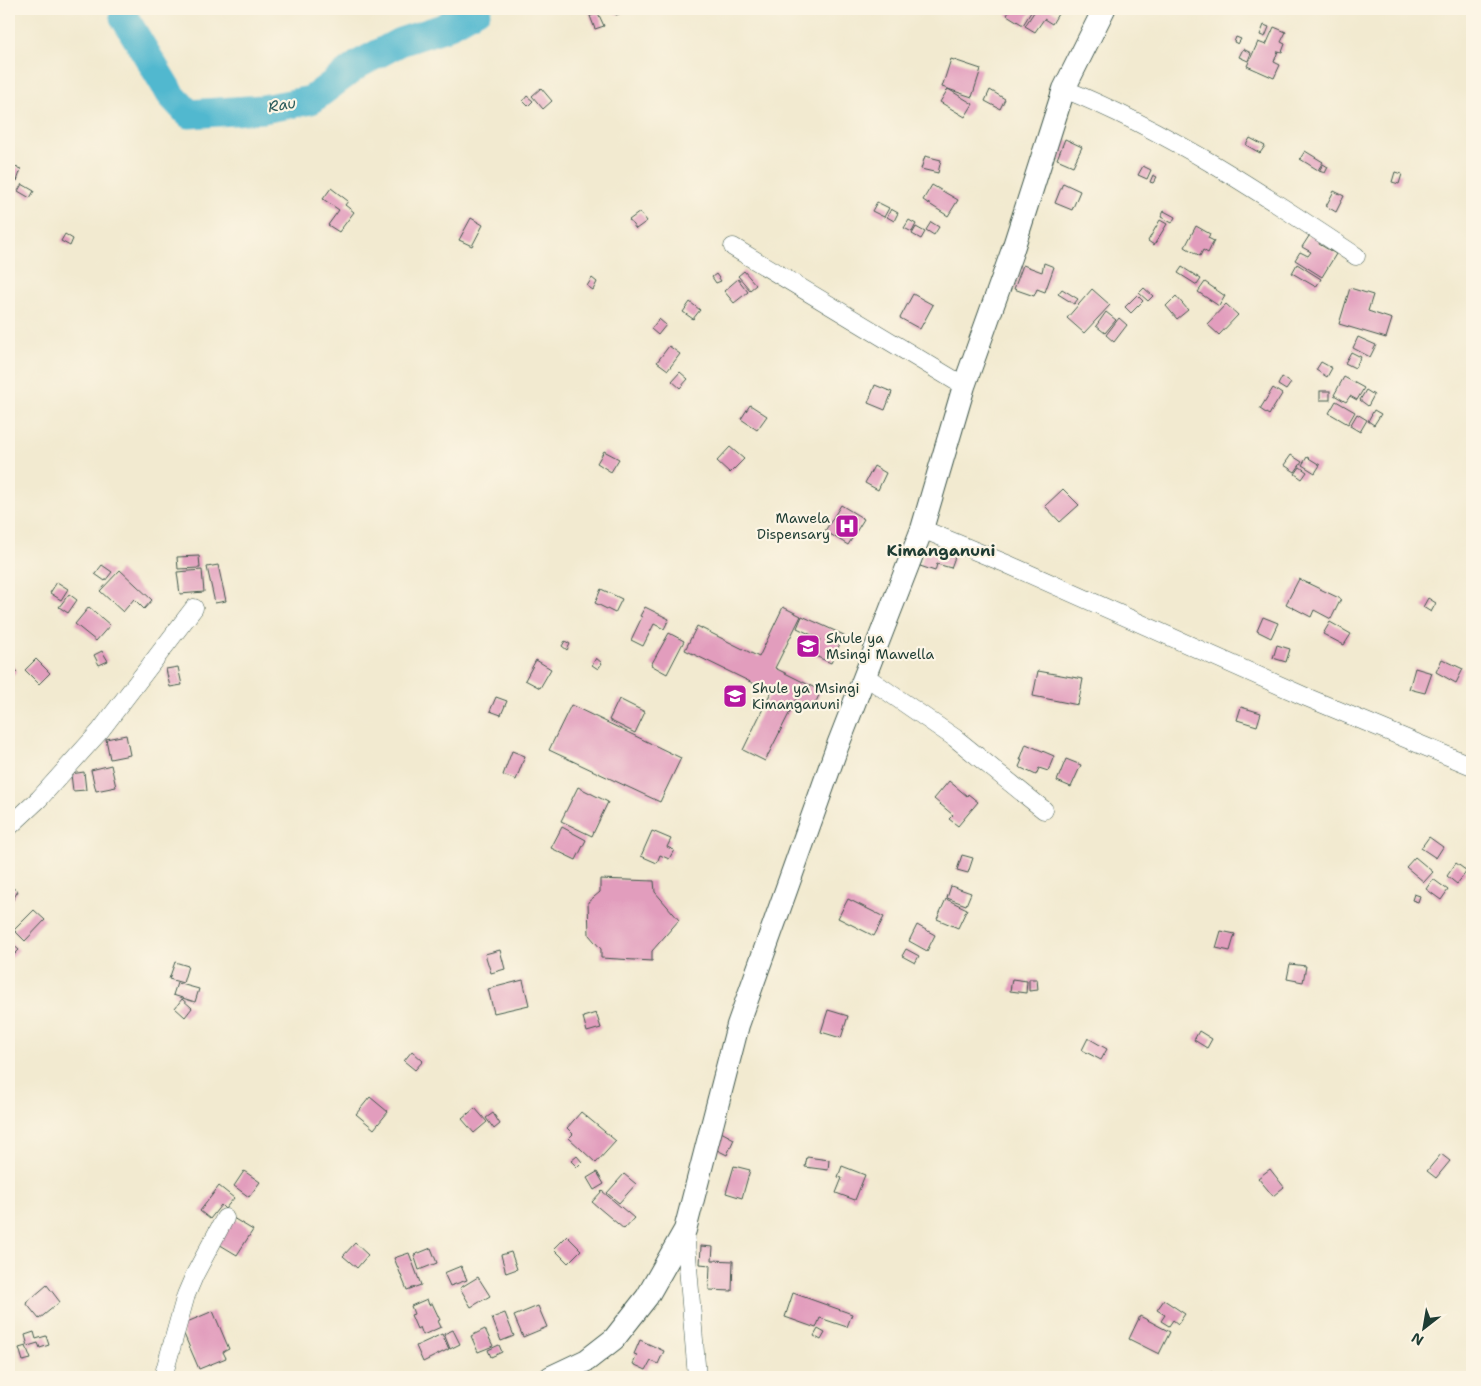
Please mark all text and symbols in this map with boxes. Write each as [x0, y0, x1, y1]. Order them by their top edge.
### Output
water label: Rau [266, 93, 298, 117]
place label: Mawela Dispensary [757, 509, 830, 543]
hospital icon: Mawela Dispensary [834, 513, 860, 539]
district label: Kimanganuni [887, 540, 996, 561]
place label: Shule ya Msingi Mawella [826, 629, 934, 663]
school or university icon: Shule ya Msingi Mawella [795, 633, 821, 659]
place label: Shule ya Msingi Kimanganuni [752, 679, 859, 713]
school or university icon: Shule ya Msingi Kimanganuni [722, 683, 748, 709]
north arrow [1398, 1304, 1448, 1354]
text: N [1408, 1329, 1427, 1350]

